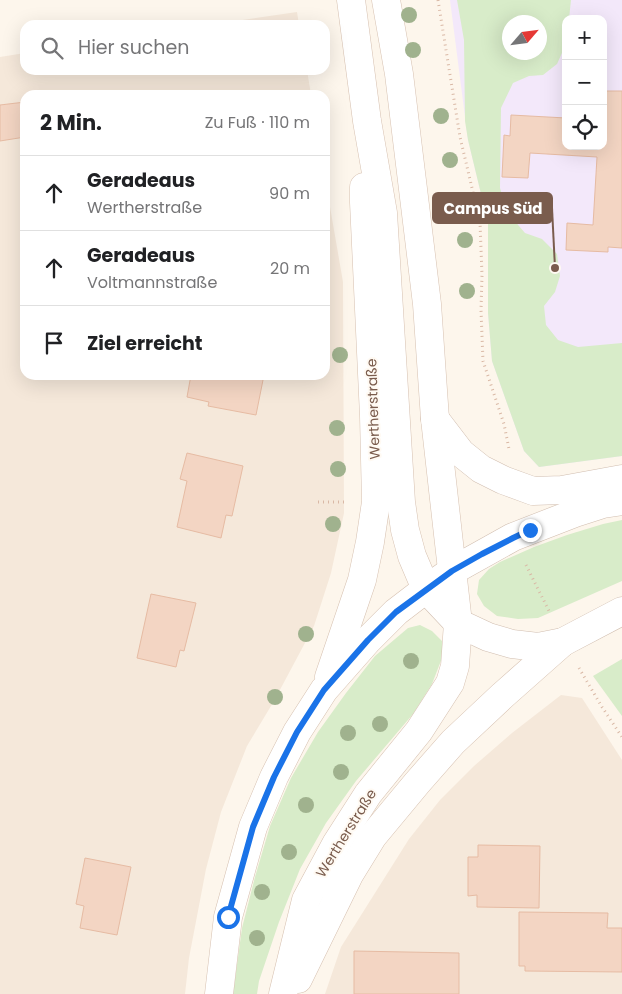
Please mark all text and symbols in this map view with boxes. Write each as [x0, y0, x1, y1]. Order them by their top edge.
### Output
north arrow [502, 15, 547, 60]
map controls [562, 15, 607, 150]
button: + [562, 15, 607, 60]
search box [20, 20, 330, 75]
icon: search [38, 34, 66, 62]
text: Hier suchen [78, 34, 189, 61]
button: − [562, 60, 607, 105]
button: locate [562, 105, 607, 150]
text: 2 Min. [40, 108, 102, 137]
text: Zu Fuß · 110 m [205, 111, 310, 134]
text: Geradeaus [87, 167, 195, 194]
icon: ahead [40, 179, 68, 207]
text: 90 m [269, 182, 310, 205]
callout: Campus Süd [433, 193, 552, 223]
text: Wertherstraße [87, 196, 202, 219]
text: Campus Süd [444, 198, 542, 219]
text: Geradeaus [87, 242, 195, 269]
icon: ahead [40, 254, 68, 282]
text: 20 m [270, 257, 310, 280]
text: Voltmannstraße [87, 271, 217, 294]
icon: arrive [40, 329, 68, 357]
text: Ziel erreicht [87, 330, 203, 357]
street label: Wertherstraße [361, 358, 385, 460]
route end [519, 519, 542, 542]
street label: Wertherstraße [311, 785, 381, 881]
route start [217, 906, 240, 929]

